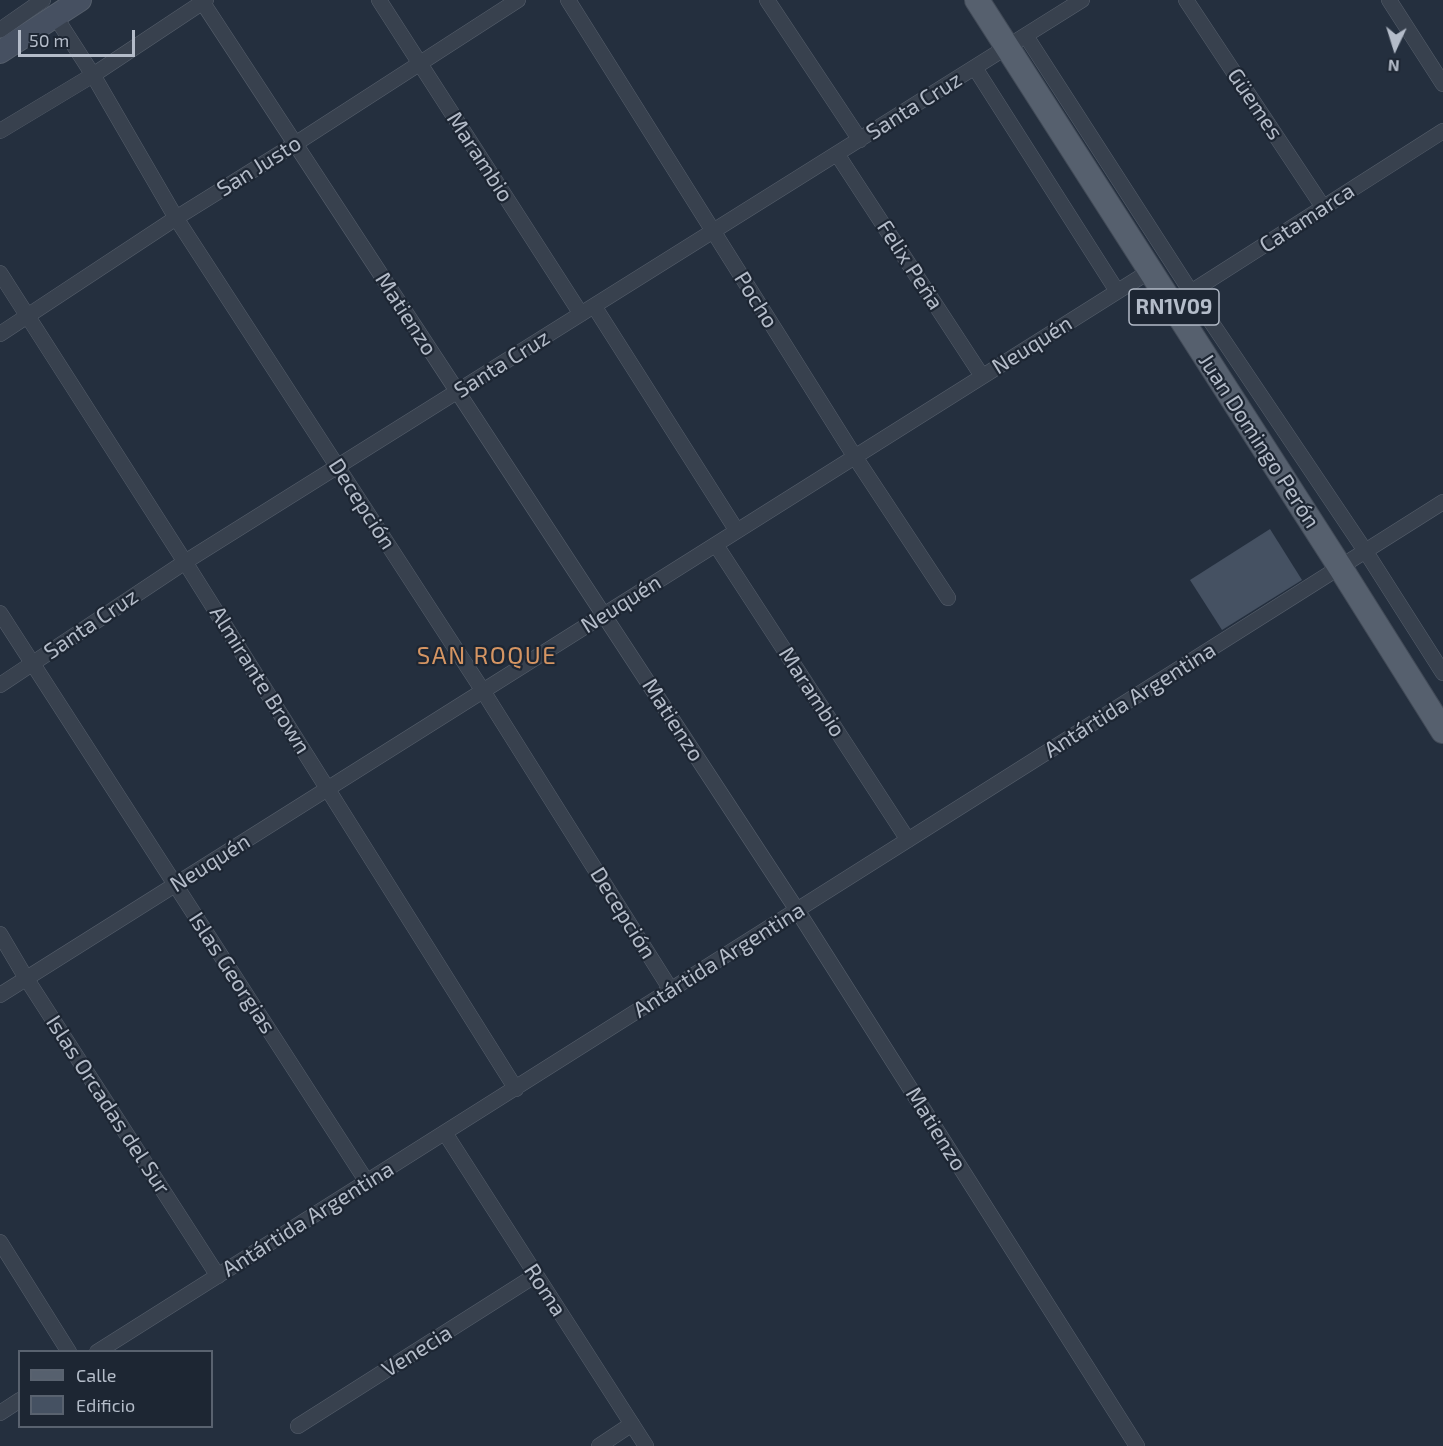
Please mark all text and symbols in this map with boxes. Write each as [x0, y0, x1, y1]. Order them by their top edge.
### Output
scale bar [21, 18, 138, 56]
north arrow [1365, 18, 1425, 78]
text: 50 m [29, 29, 69, 51]
text: N [1387, 57, 1400, 76]
street label: Güemes [1222, 63, 1288, 145]
street label: Santa Cruz [861, 66, 967, 146]
street label: Marambio [441, 107, 519, 207]
street label: San Justo [212, 130, 306, 202]
street label: Catamarca [1255, 178, 1359, 258]
street label: Felix Peña [871, 215, 949, 315]
street label: Pocho [729, 267, 783, 333]
street label: Matienzo [369, 268, 443, 360]
road number: RN1V09 [1129, 289, 1219, 325]
street label: Neuquén [987, 310, 1077, 380]
street label: Santa Cruz [449, 324, 555, 404]
street label: Juan Domingo Perón [1193, 349, 1325, 533]
street label: Decepción [323, 454, 401, 554]
street label: Neuquén [576, 569, 666, 639]
street label: Santa Cruz [39, 583, 143, 665]
street label: Almirante Brown [204, 601, 316, 759]
street label: Antártida Argentina [1039, 637, 1221, 763]
district label: SAN ROQUE [417, 642, 557, 670]
street label: Marambio [773, 642, 851, 742]
street label: Matienzo [636, 674, 710, 766]
street label: Neuquén [165, 828, 255, 898]
street label: Decepción [584, 862, 662, 964]
street label: Antártida Argentina [628, 897, 810, 1023]
street label: Islas Georgias [183, 907, 281, 1039]
street label: Islas Orcadas del Sur [40, 1011, 176, 1199]
street label: Matienzo [900, 1082, 972, 1176]
street label: Antártida Argentina [217, 1156, 399, 1282]
street label: Roma [518, 1259, 572, 1321]
street label: Venecia [377, 1319, 457, 1383]
legend [18, 1350, 213, 1428]
text: Calle [76, 1364, 117, 1386]
text: Edificio [76, 1394, 135, 1416]

